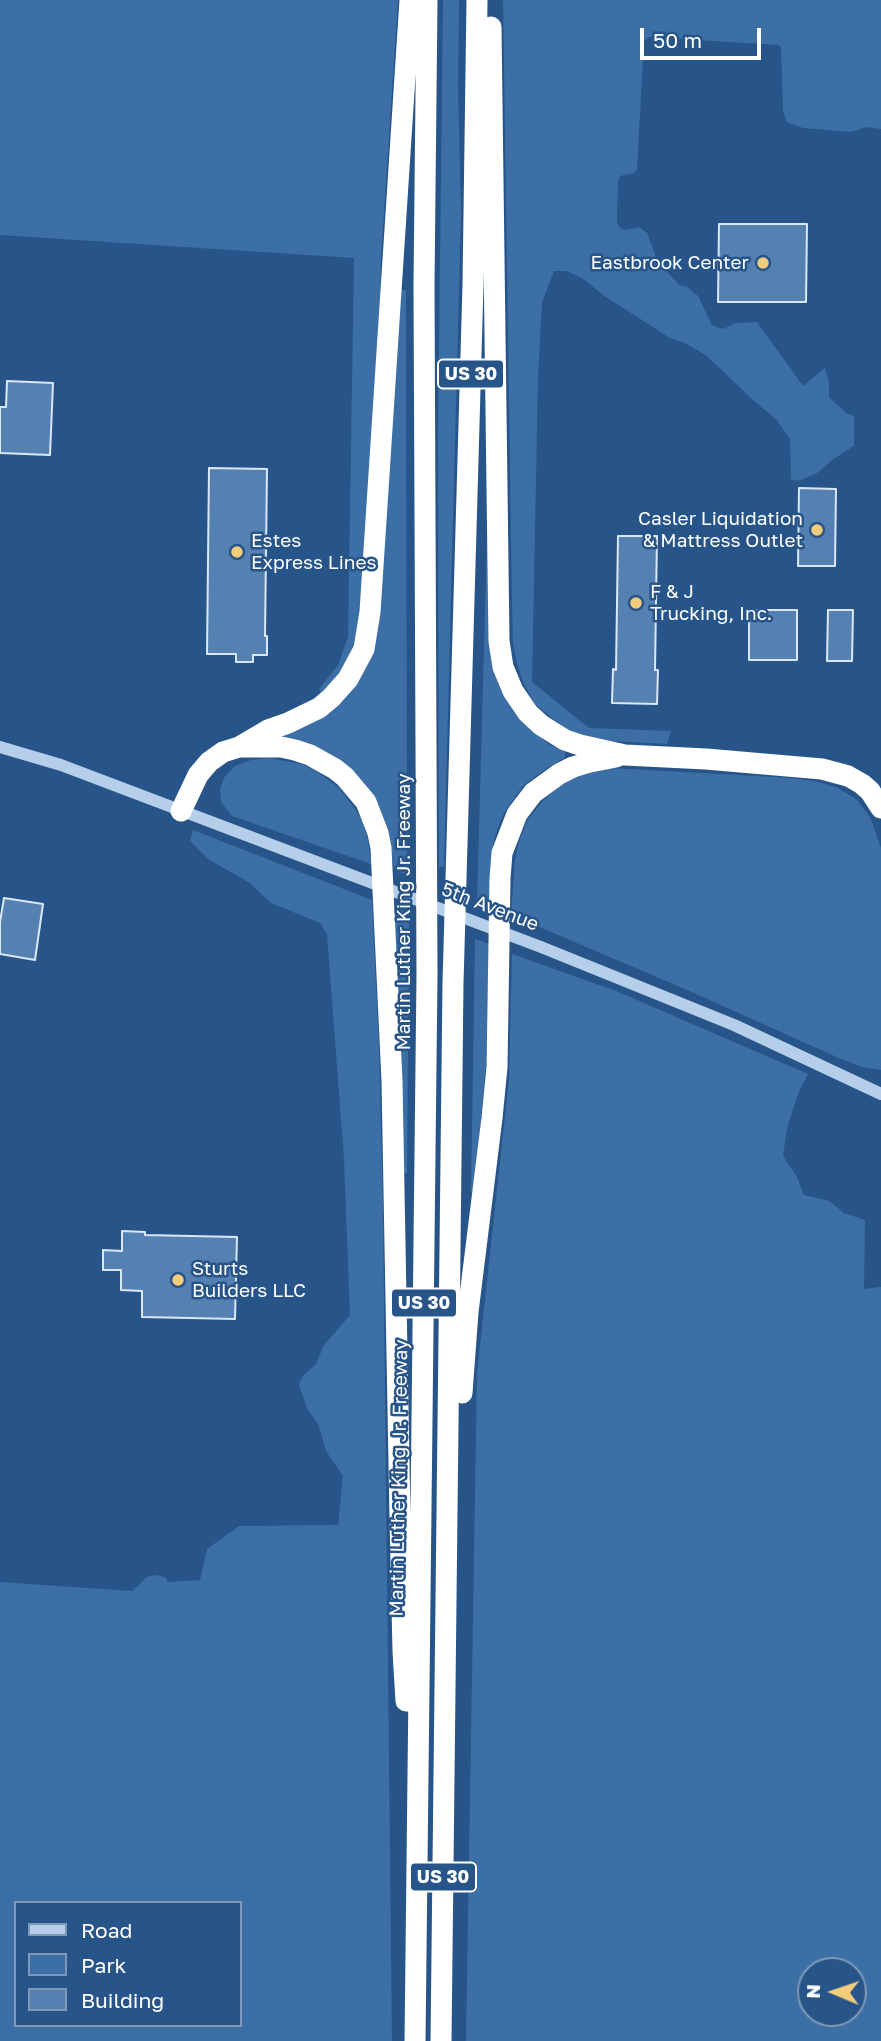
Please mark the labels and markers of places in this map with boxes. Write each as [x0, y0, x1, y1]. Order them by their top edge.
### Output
place label: Eastbrook Center [591, 252, 749, 274]
marker: Eastbrook Center [755, 255, 771, 271]
place label: Casler Liquidation & Mattress Outlet [638, 508, 803, 552]
marker: Casler Liquidation & Mattress Outlet [809, 522, 825, 538]
place label: Estes Express Lines [251, 530, 377, 574]
marker: Estes Express Lines [229, 544, 245, 560]
place label: F & J Trucking, Inc. [650, 581, 772, 625]
marker: F & J Trucking, Inc. [628, 595, 644, 611]
place label: Sturts Builders LLC [192, 1258, 306, 1302]
marker: Sturts Builders LLC [170, 1272, 186, 1288]

